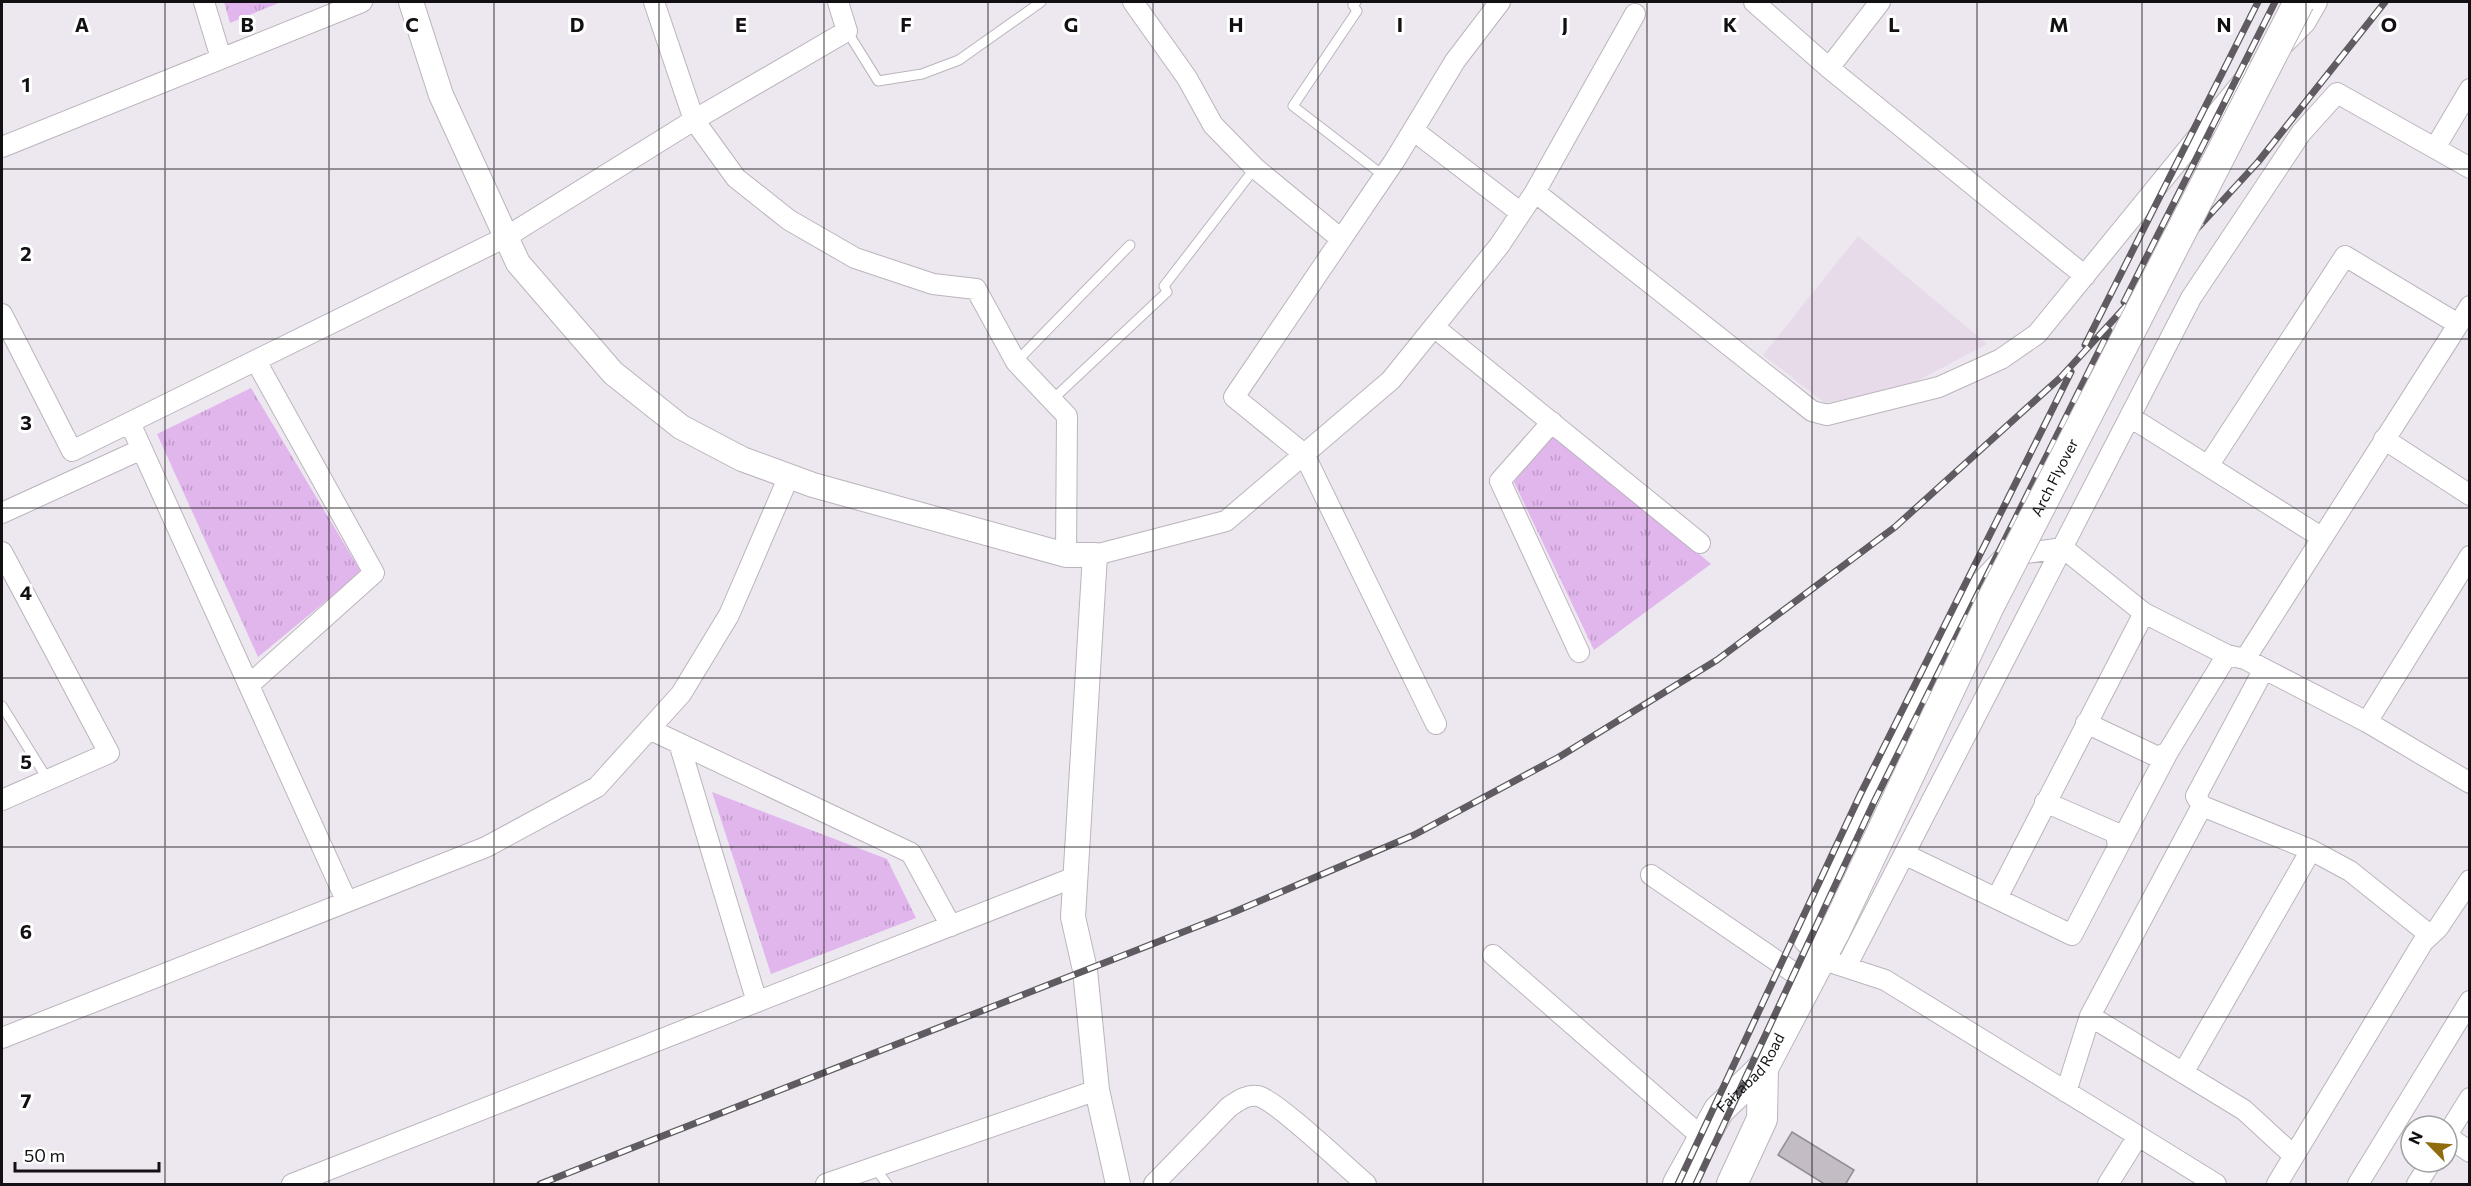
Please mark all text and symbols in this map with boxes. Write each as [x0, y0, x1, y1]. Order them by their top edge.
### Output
text: A [75, 12, 89, 36]
text: B [240, 12, 254, 36]
text: C [405, 12, 419, 36]
text: D [570, 12, 584, 36]
text: E [735, 12, 747, 36]
text: F [900, 12, 912, 36]
text: G [1064, 12, 1078, 36]
text: H [1229, 12, 1244, 36]
text: I [1397, 12, 1403, 36]
text: J [1562, 12, 1568, 36]
text: K [1723, 12, 1737, 36]
text: L [1888, 12, 1900, 36]
text: M [2049, 12, 2069, 36]
text: N [2217, 12, 2232, 36]
text: O [2381, 12, 2397, 36]
text: 1 [21, 72, 31, 96]
text: 2 [20, 241, 32, 265]
text: 3 [20, 410, 32, 434]
street label: Arch Flyover [2027, 435, 2081, 519]
text: 4 [20, 580, 32, 604]
text: 5 [20, 749, 32, 773]
text: 6 [20, 919, 32, 943]
street label: Faizabad Road [1712, 1030, 1788, 1116]
text: 7 [21, 1088, 32, 1112]
north arrow [2399, 1114, 2459, 1174]
text: N [2404, 1128, 2426, 1147]
scale bar [15, 1135, 159, 1173]
text: 50 m [24, 1144, 65, 1166]

